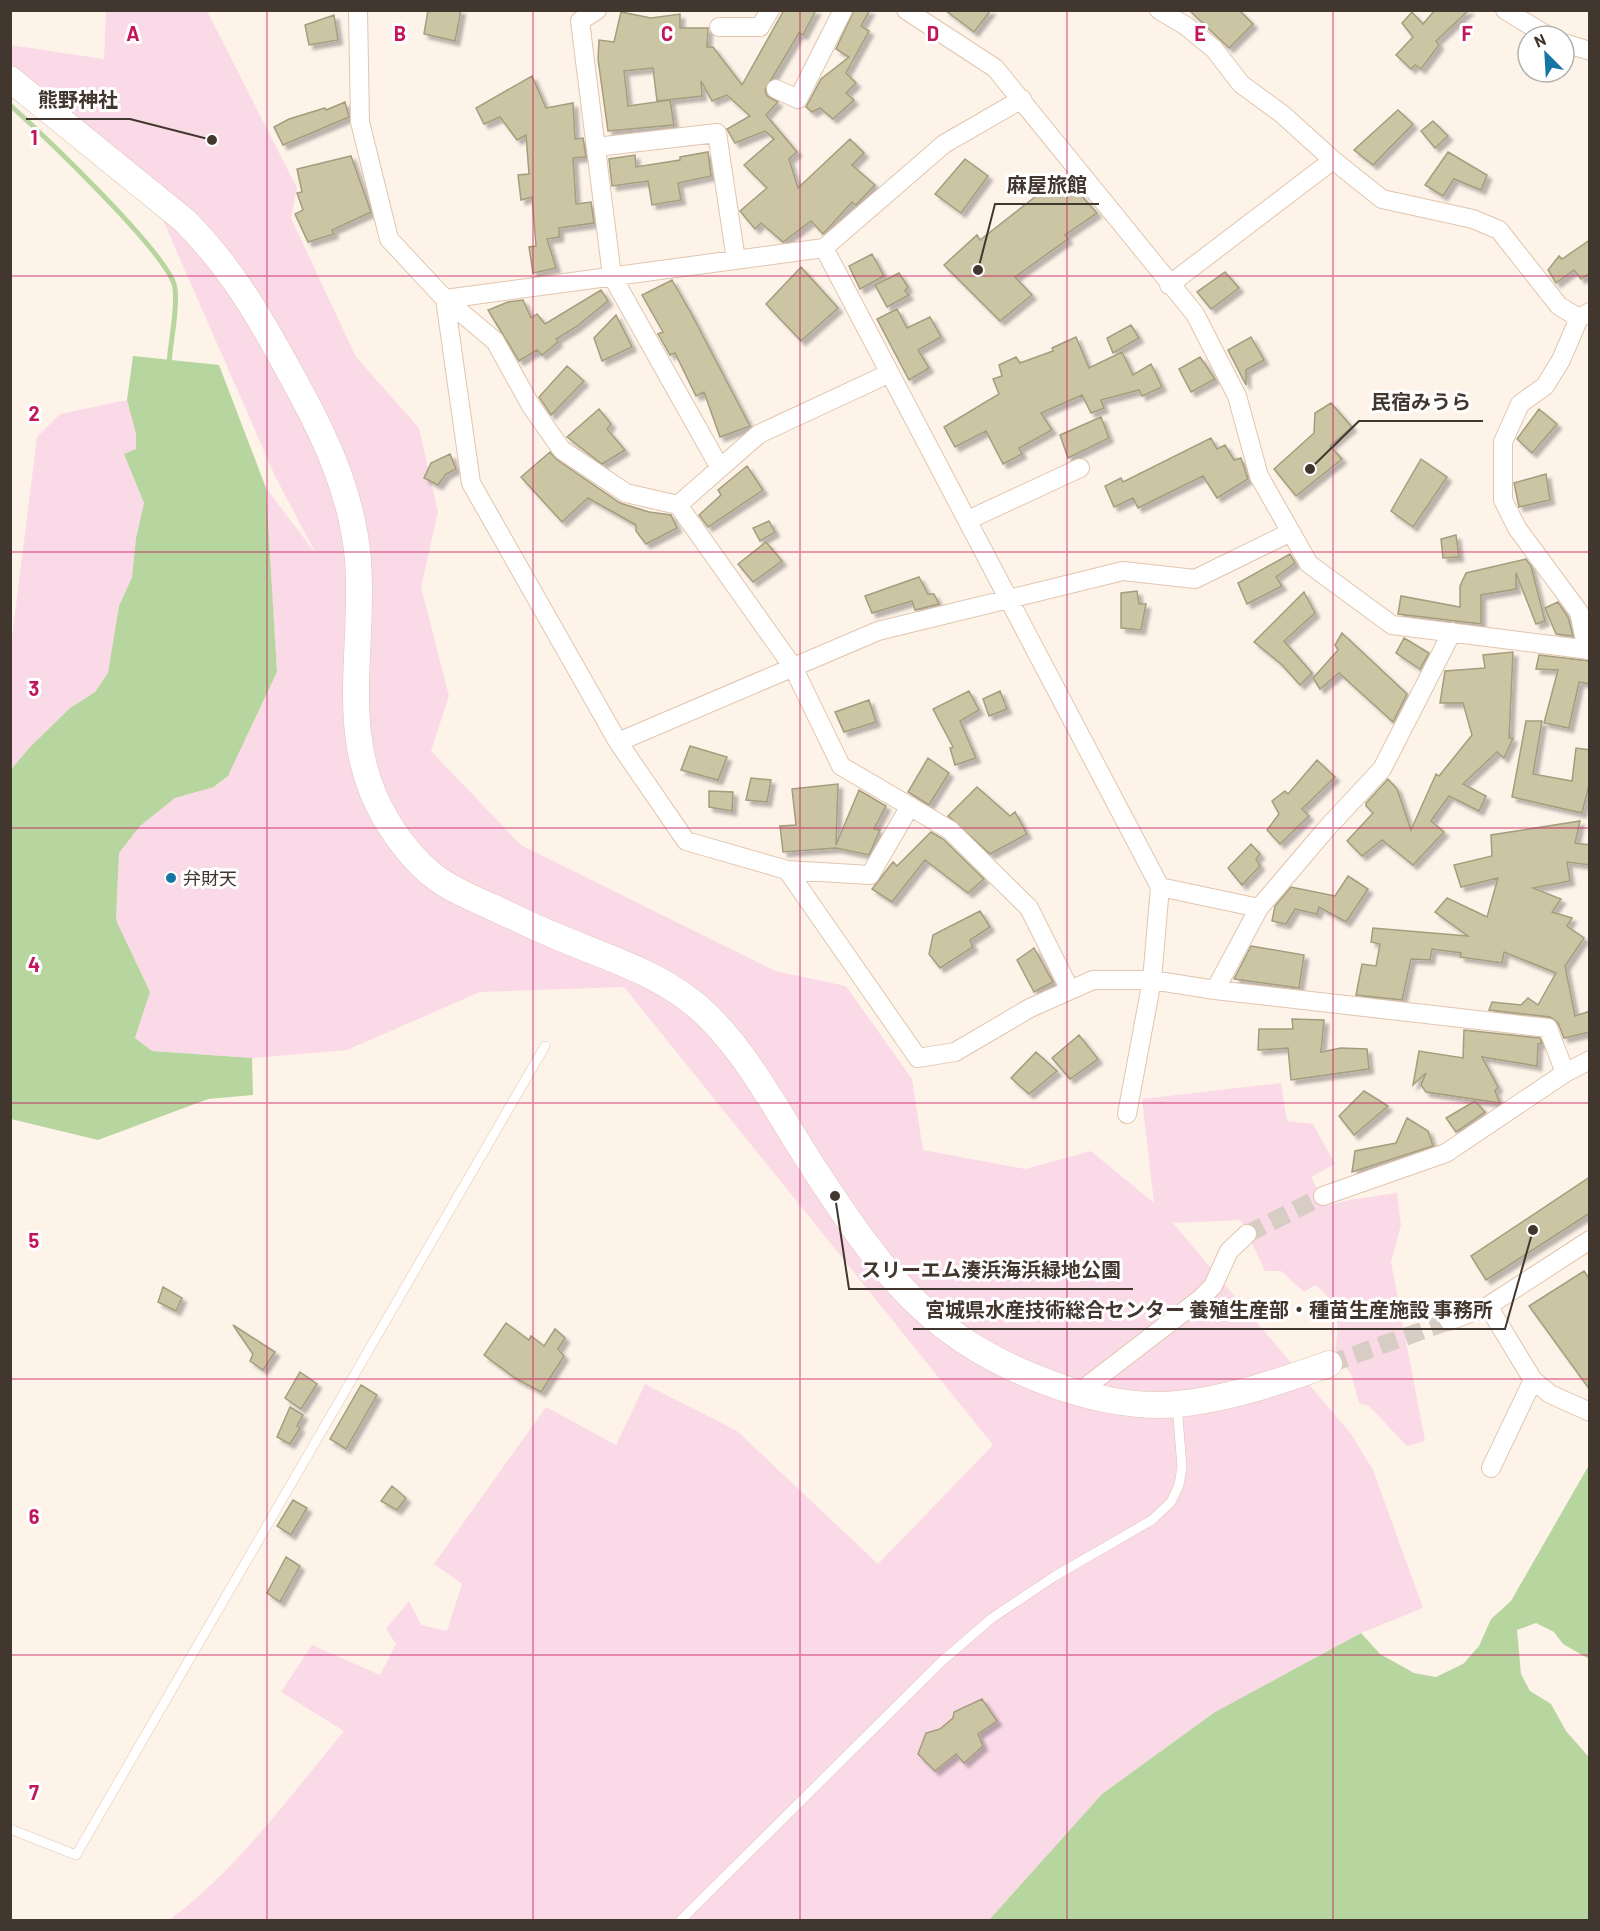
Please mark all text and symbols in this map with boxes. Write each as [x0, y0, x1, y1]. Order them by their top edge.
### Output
text: A [126, 21, 140, 45]
text: B [394, 21, 406, 45]
text: C [661, 21, 673, 45]
text: D [927, 21, 939, 45]
text: E [1194, 21, 1206, 45]
text: F [1461, 21, 1473, 45]
north arrow [1516, 24, 1576, 84]
text: N [1531, 29, 1548, 51]
callout: 熊野神社 [26, 81, 130, 119]
text: 熊野神社 [38, 87, 118, 111]
text: 1 [30, 125, 38, 149]
callout: 麻屋旅館 [995, 166, 1099, 204]
text: 麻屋旅館 [1007, 172, 1087, 196]
callout: 民宿みうら [1359, 383, 1483, 421]
text: 民宿みうら [1371, 389, 1471, 413]
text: 2 [28, 401, 40, 425]
text: 3 [29, 676, 39, 700]
place label: 弁財天 [183, 867, 237, 889]
marker: 弁財天 [164, 871, 178, 885]
text: 4 [28, 952, 40, 976]
text: 5 [29, 1228, 40, 1252]
callout: スリーエム湊浜海浜緑地公園 [849, 1251, 1133, 1289]
text: スリーエム湊浜海浜緑地公園 [861, 1257, 1121, 1281]
callout: 宮城県水産技術総合センター 養殖生産部・種苗生産施設 事務所 [913, 1291, 1505, 1329]
text: 宮城県水産技術総合センター 養殖生産部・種苗生産施設 事務所 [925, 1297, 1493, 1321]
text: 6 [29, 1504, 40, 1528]
text: 7 [29, 1780, 39, 1804]

